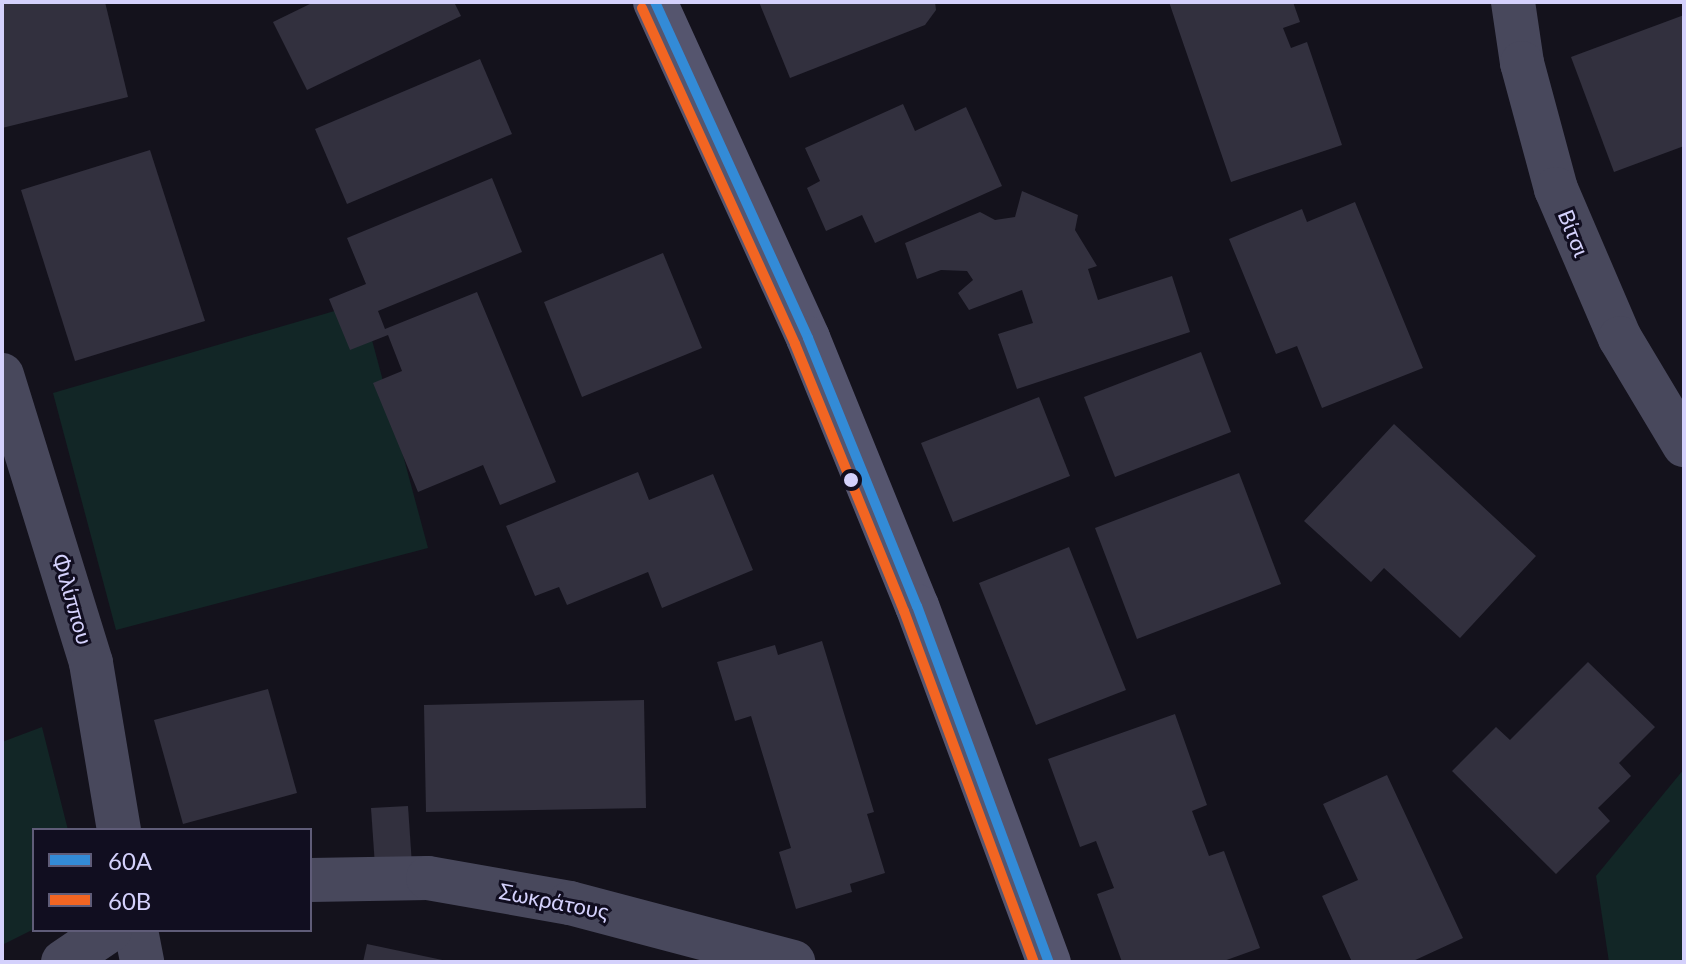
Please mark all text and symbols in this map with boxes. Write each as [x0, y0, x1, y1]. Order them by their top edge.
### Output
street label: Βίτσι [1553, 206, 1595, 260]
unlabelled marker [843, 472, 859, 488]
street label: Φιλίππου [47, 551, 99, 647]
legend [32, 828, 312, 932]
text: 60Α [108, 846, 152, 875]
street label: Σωκράτους [497, 877, 611, 925]
text: 60Β [108, 886, 151, 915]

